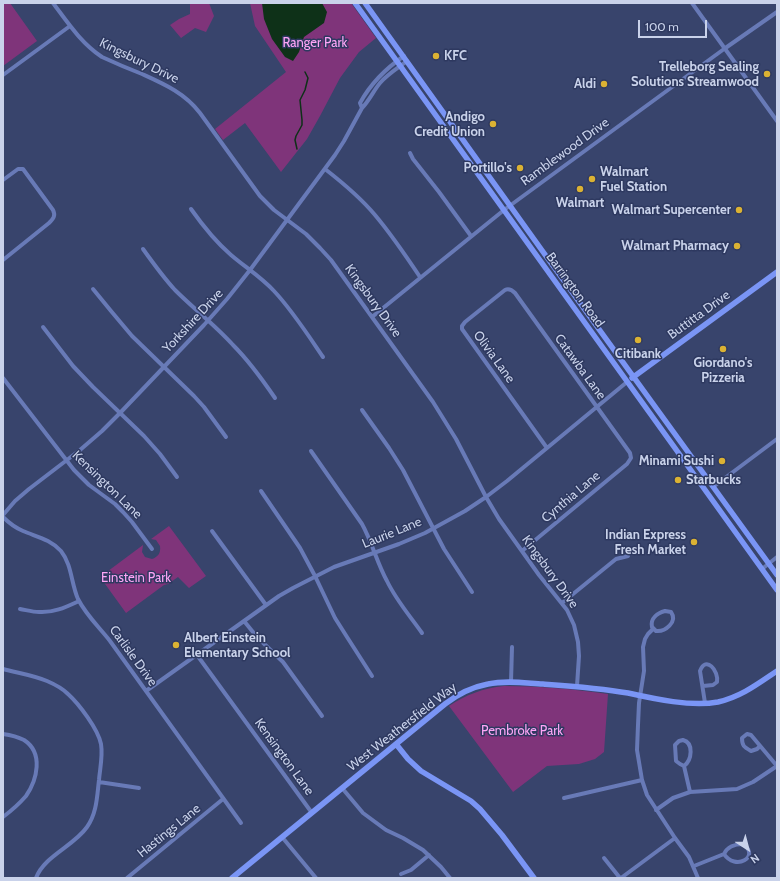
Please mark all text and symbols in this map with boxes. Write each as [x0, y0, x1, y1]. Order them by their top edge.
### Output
scale bar [640, 12, 709, 38]
text: 100 m [645, 19, 679, 34]
street label: Kingsbury Drive [97, 35, 181, 87]
park label: Ranger Park [283, 35, 347, 51]
place label: KFC [444, 48, 467, 64]
marker: KFC [431, 51, 441, 61]
place label: Trelleborg Sealing Solutions Streamwood [631, 59, 759, 90]
marker: Trelleborg Sealing Solutions Streamwood [762, 69, 772, 79]
place label: Aldi [574, 76, 596, 92]
marker: Aldi [599, 79, 609, 89]
place label: Andigo Credit Union [414, 109, 485, 140]
street label: Ramblewood Drive [518, 115, 612, 189]
marker: Andigo Credit Union [488, 119, 498, 129]
place label: Portillo's [463, 160, 512, 176]
marker: Portillo's [515, 163, 525, 173]
place label: Walmart Fuel Station [600, 164, 667, 195]
marker: Walmart Fuel Station [587, 174, 597, 184]
marker: Walmart [575, 184, 585, 194]
place label: Walmart [556, 195, 604, 211]
place label: Walmart Supercenter [612, 202, 731, 218]
marker: Walmart Supercenter [734, 205, 744, 215]
place label: Walmart Pharmacy [621, 238, 729, 254]
marker: Walmart Pharmacy [732, 241, 742, 251]
street label: Barrington Road [543, 250, 607, 330]
street label: Kingsbury Drive [341, 261, 405, 341]
street label: Yorkshire Drive [160, 286, 226, 356]
street label: Buttitta Drive [665, 287, 733, 343]
street label: Olivia Lane [470, 328, 518, 386]
street label: Catawba Lane [551, 331, 609, 403]
marker: Citibank [633, 335, 643, 345]
marker: Giordano's Pizzeria [718, 344, 728, 354]
place label: Citibank [615, 346, 661, 362]
place label: Giordano's Pizzeria [693, 355, 753, 386]
street label: Kensington Lane [69, 448, 145, 522]
place label: Minami Sushi [639, 453, 714, 469]
marker: Minami Sushi [717, 456, 727, 466]
street label: Cynthia Lane [539, 468, 603, 526]
place label: Starbucks [686, 472, 741, 488]
marker: Starbucks [673, 475, 683, 485]
street label: Laurie Lane [360, 514, 424, 552]
place label: Indian Express Fresh Market [605, 527, 686, 558]
street label: Kingsbury Drive [518, 532, 582, 612]
marker: Indian Express Fresh Market [689, 537, 699, 547]
park label: Einstein Park [101, 570, 171, 586]
street label: Carlisle Drive [106, 623, 160, 689]
place label: Albert Einstein Elementary School [184, 630, 291, 661]
marker: Albert Einstein Elementary School [171, 640, 181, 650]
street label: West Weathersfield Way [344, 679, 460, 775]
street label: Kensington Lane [251, 716, 317, 798]
park label: Pembroke Park [481, 723, 563, 739]
street label: Hastings Lane [134, 801, 204, 861]
north arrow [728, 829, 768, 869]
text: N [748, 851, 762, 867]

